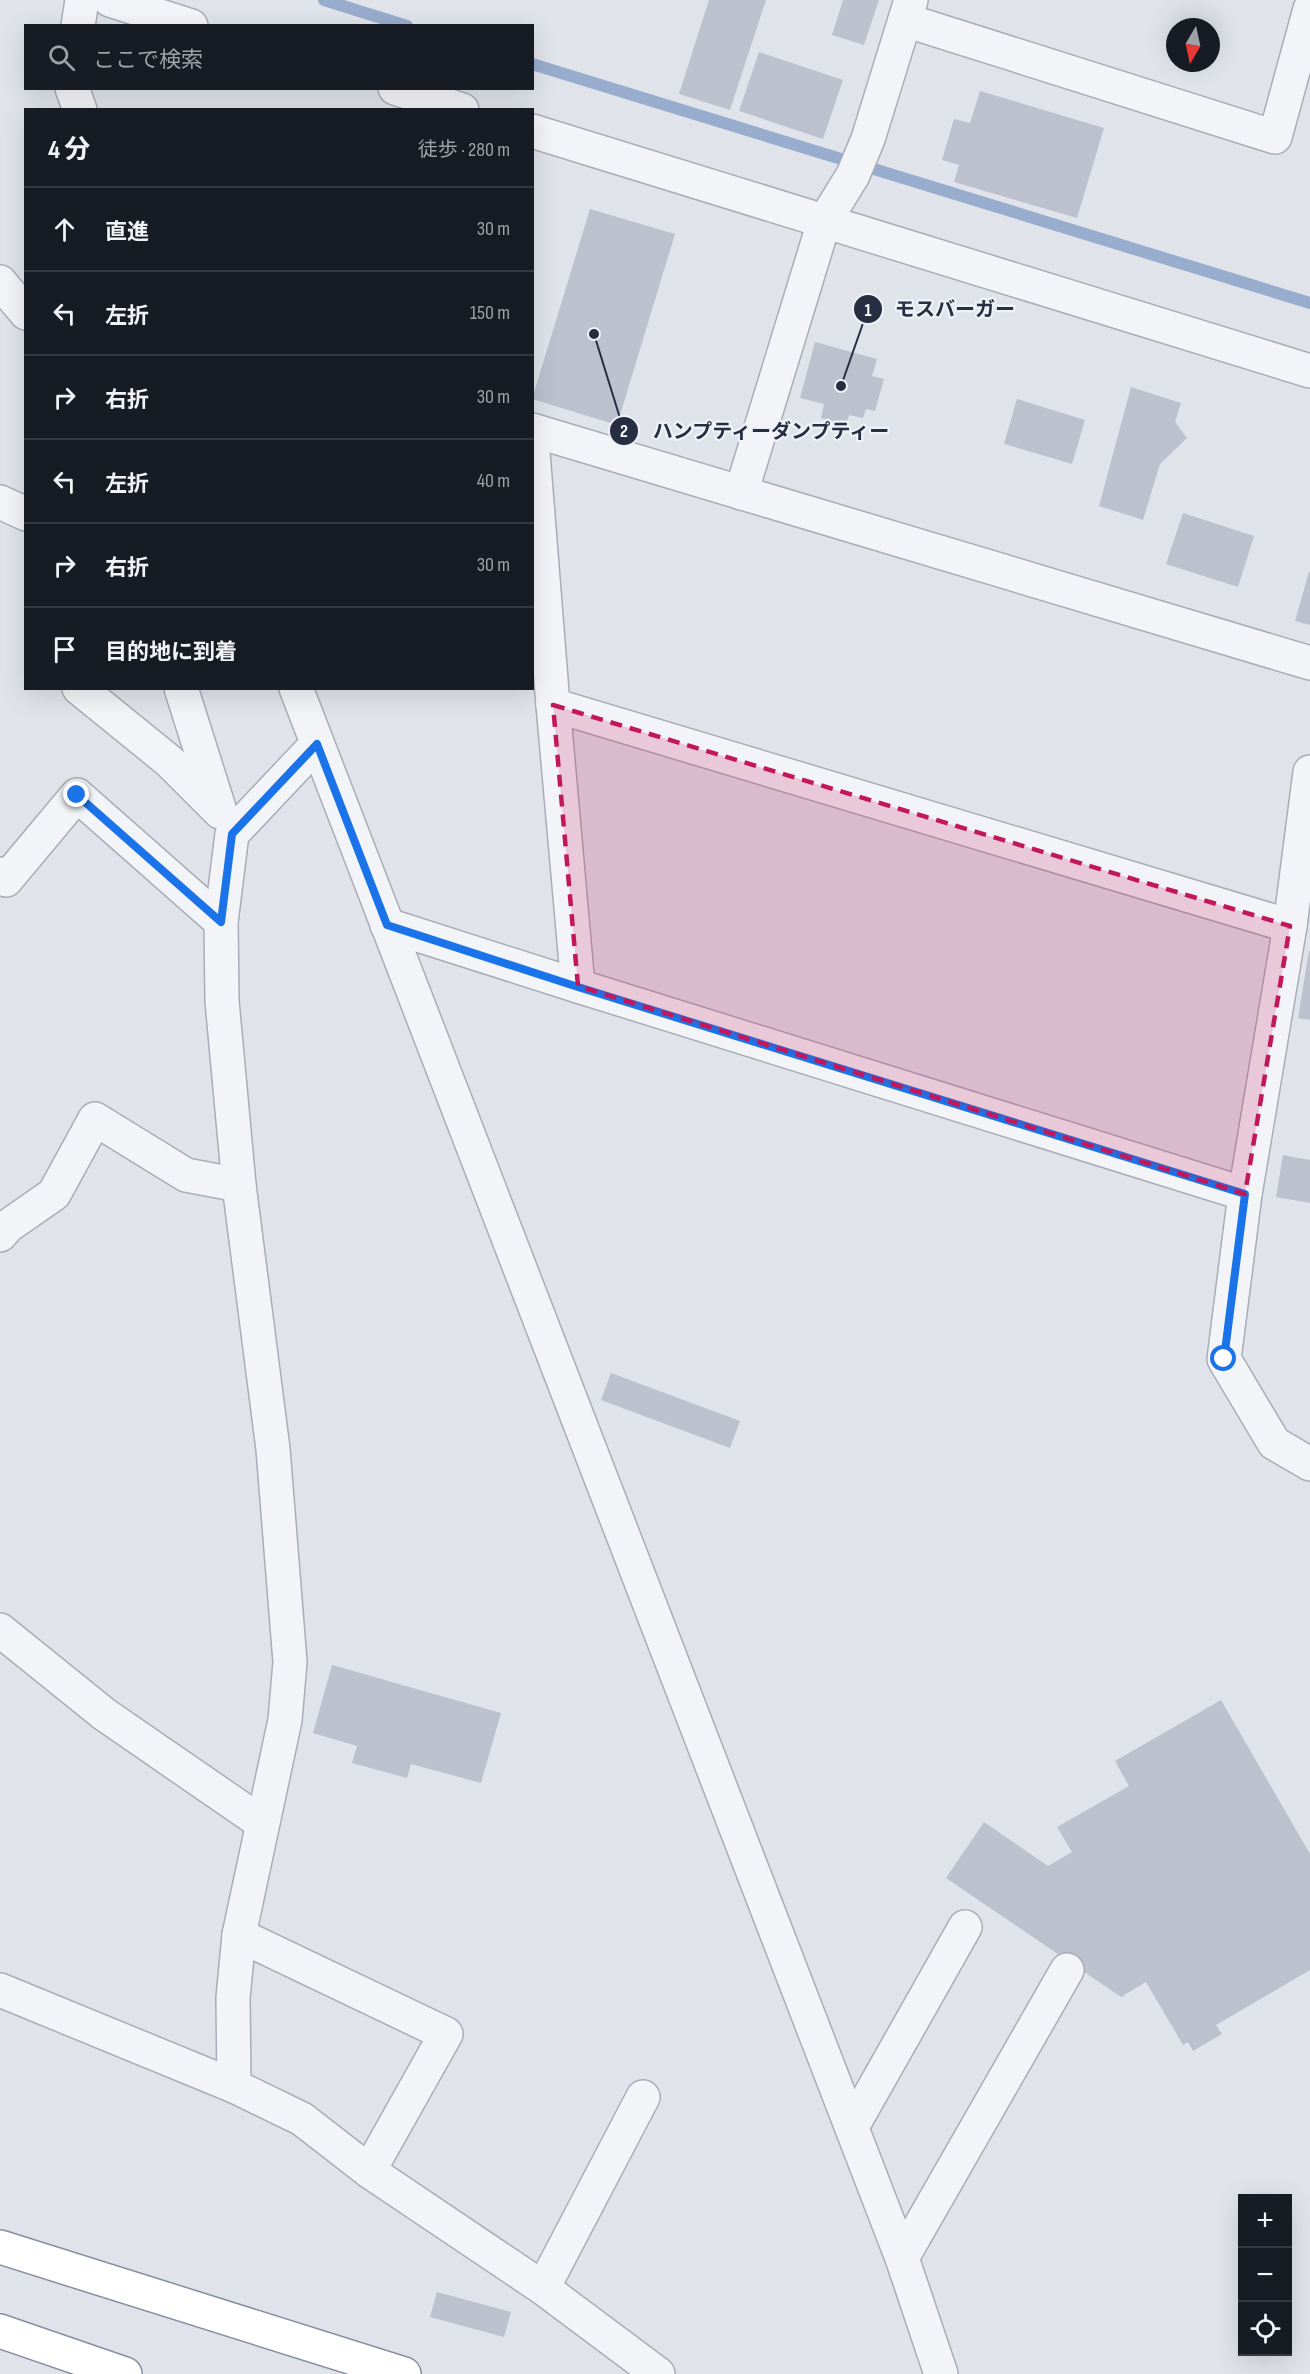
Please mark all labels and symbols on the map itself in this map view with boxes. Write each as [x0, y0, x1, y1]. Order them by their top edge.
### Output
north arrow [1166, 18, 1220, 72]
callout: モスバーガー [853, 290, 1027, 328]
text: モスバーガー [895, 298, 1015, 322]
text: 1 [864, 300, 872, 321]
callout: ハンプティーダンプティー [609, 412, 903, 450]
text: ハンプティーダンプティー [653, 420, 889, 444]
text: 2 [620, 421, 628, 442]
route end [63, 781, 89, 807]
route start [1210, 1345, 1236, 1371]

